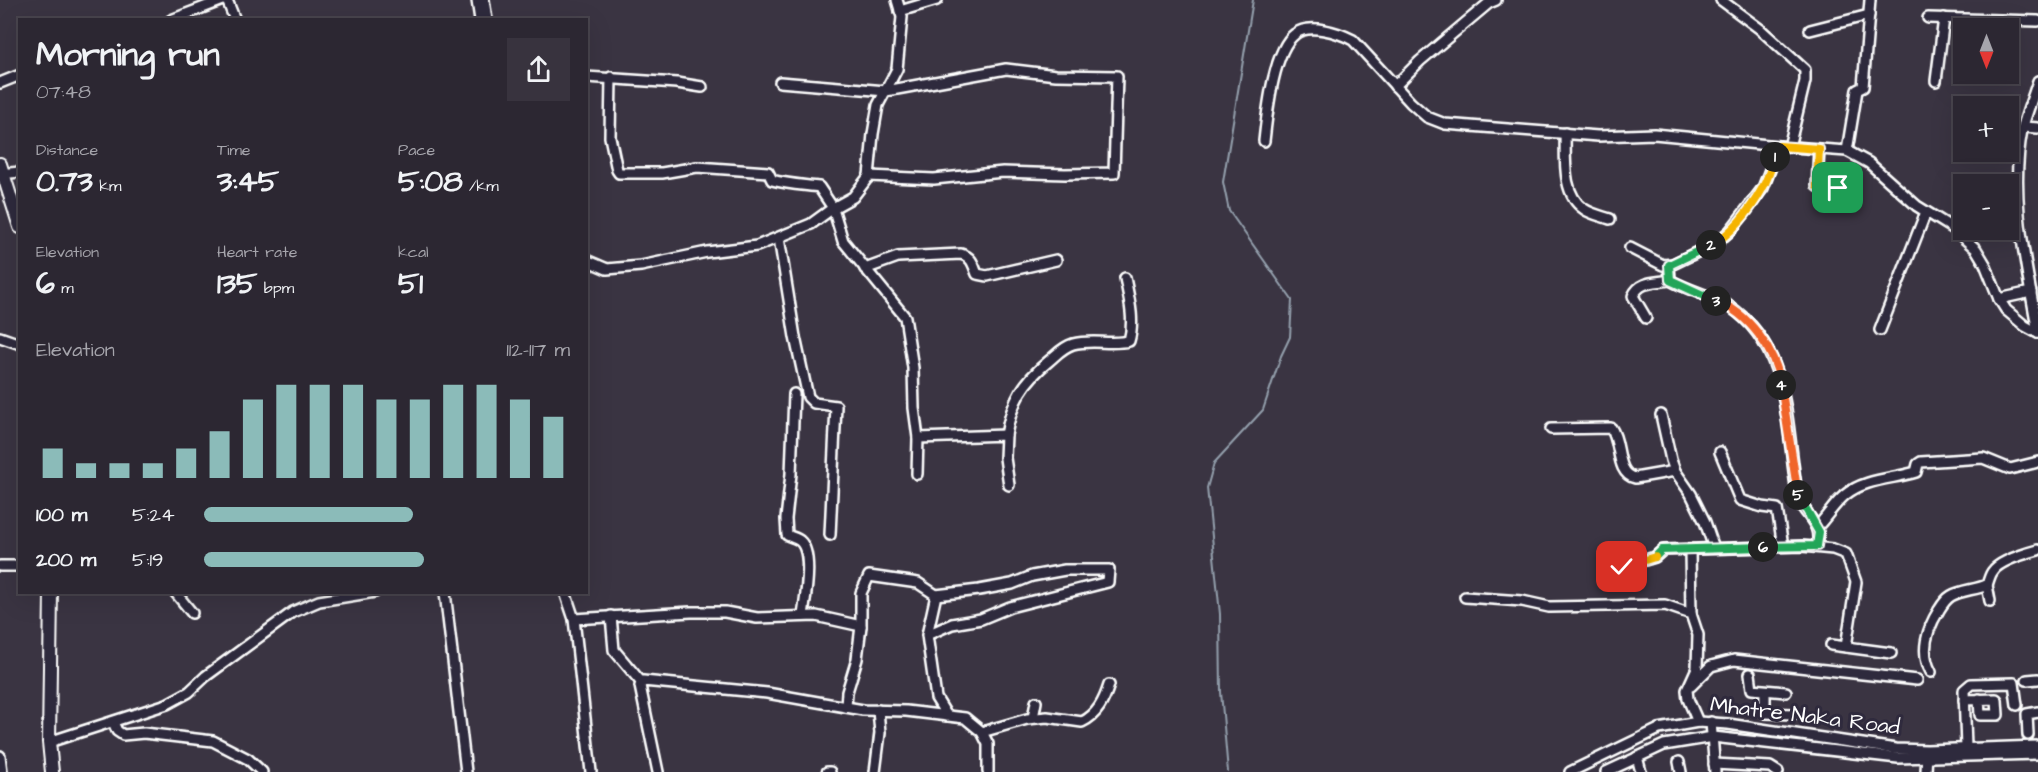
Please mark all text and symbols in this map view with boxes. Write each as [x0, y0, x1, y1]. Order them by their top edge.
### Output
north arrow [1953, 18, 2019, 84]
map controls [1953, 18, 2019, 240]
text: Morning run [36, 32, 220, 78]
button: share [507, 38, 570, 101]
text: 07:48 [36, 78, 91, 106]
button: + [1953, 96, 2019, 162]
text: Distance [36, 139, 98, 161]
text: Time [217, 139, 251, 161]
text: Pace [398, 139, 435, 161]
pin: 1 [1760, 142, 1790, 172]
text: 1 [1774, 146, 1776, 168]
text: 0.73 [36, 161, 93, 203]
text: 3:45 [217, 161, 279, 203]
text: 5:08 [398, 161, 463, 203]
pin [1812, 162, 1863, 213]
icon: arrive [1821, 171, 1854, 204]
button: − [1953, 174, 2019, 240]
text: km [93, 175, 122, 197]
text: /km [463, 175, 499, 197]
pin: 2 [1696, 230, 1726, 260]
text: 2 [1706, 234, 1716, 256]
text: Elevation [36, 241, 99, 263]
text: Heart rate [217, 241, 297, 263]
text: kcal [398, 241, 429, 263]
text: 6 [36, 263, 55, 305]
text: 135 [217, 263, 257, 305]
text: 51 [398, 263, 423, 305]
text: m [55, 277, 74, 299]
text: bpm [257, 277, 294, 299]
pin: 3 [1701, 286, 1731, 316]
text: 3 [1712, 290, 1720, 312]
text: Elevation [36, 336, 115, 364]
text: 112–117 m [506, 336, 570, 364]
pin: 4 [1766, 370, 1796, 400]
text: 4 [1776, 374, 1786, 396]
pin: 5 [1783, 480, 1813, 510]
text: 5 [1792, 484, 1804, 506]
text: 100 m [36, 501, 87, 529]
text: 5:24 [132, 501, 175, 529]
pin: 6 [1748, 532, 1778, 562]
text: 6 [1758, 536, 1768, 558]
pin [1596, 541, 1647, 592]
text: 200 m [36, 546, 96, 574]
text: 5:19 [132, 546, 163, 574]
icon: check [1605, 550, 1638, 583]
street label: Mhatre Naka Road [1708, 689, 1902, 743]

